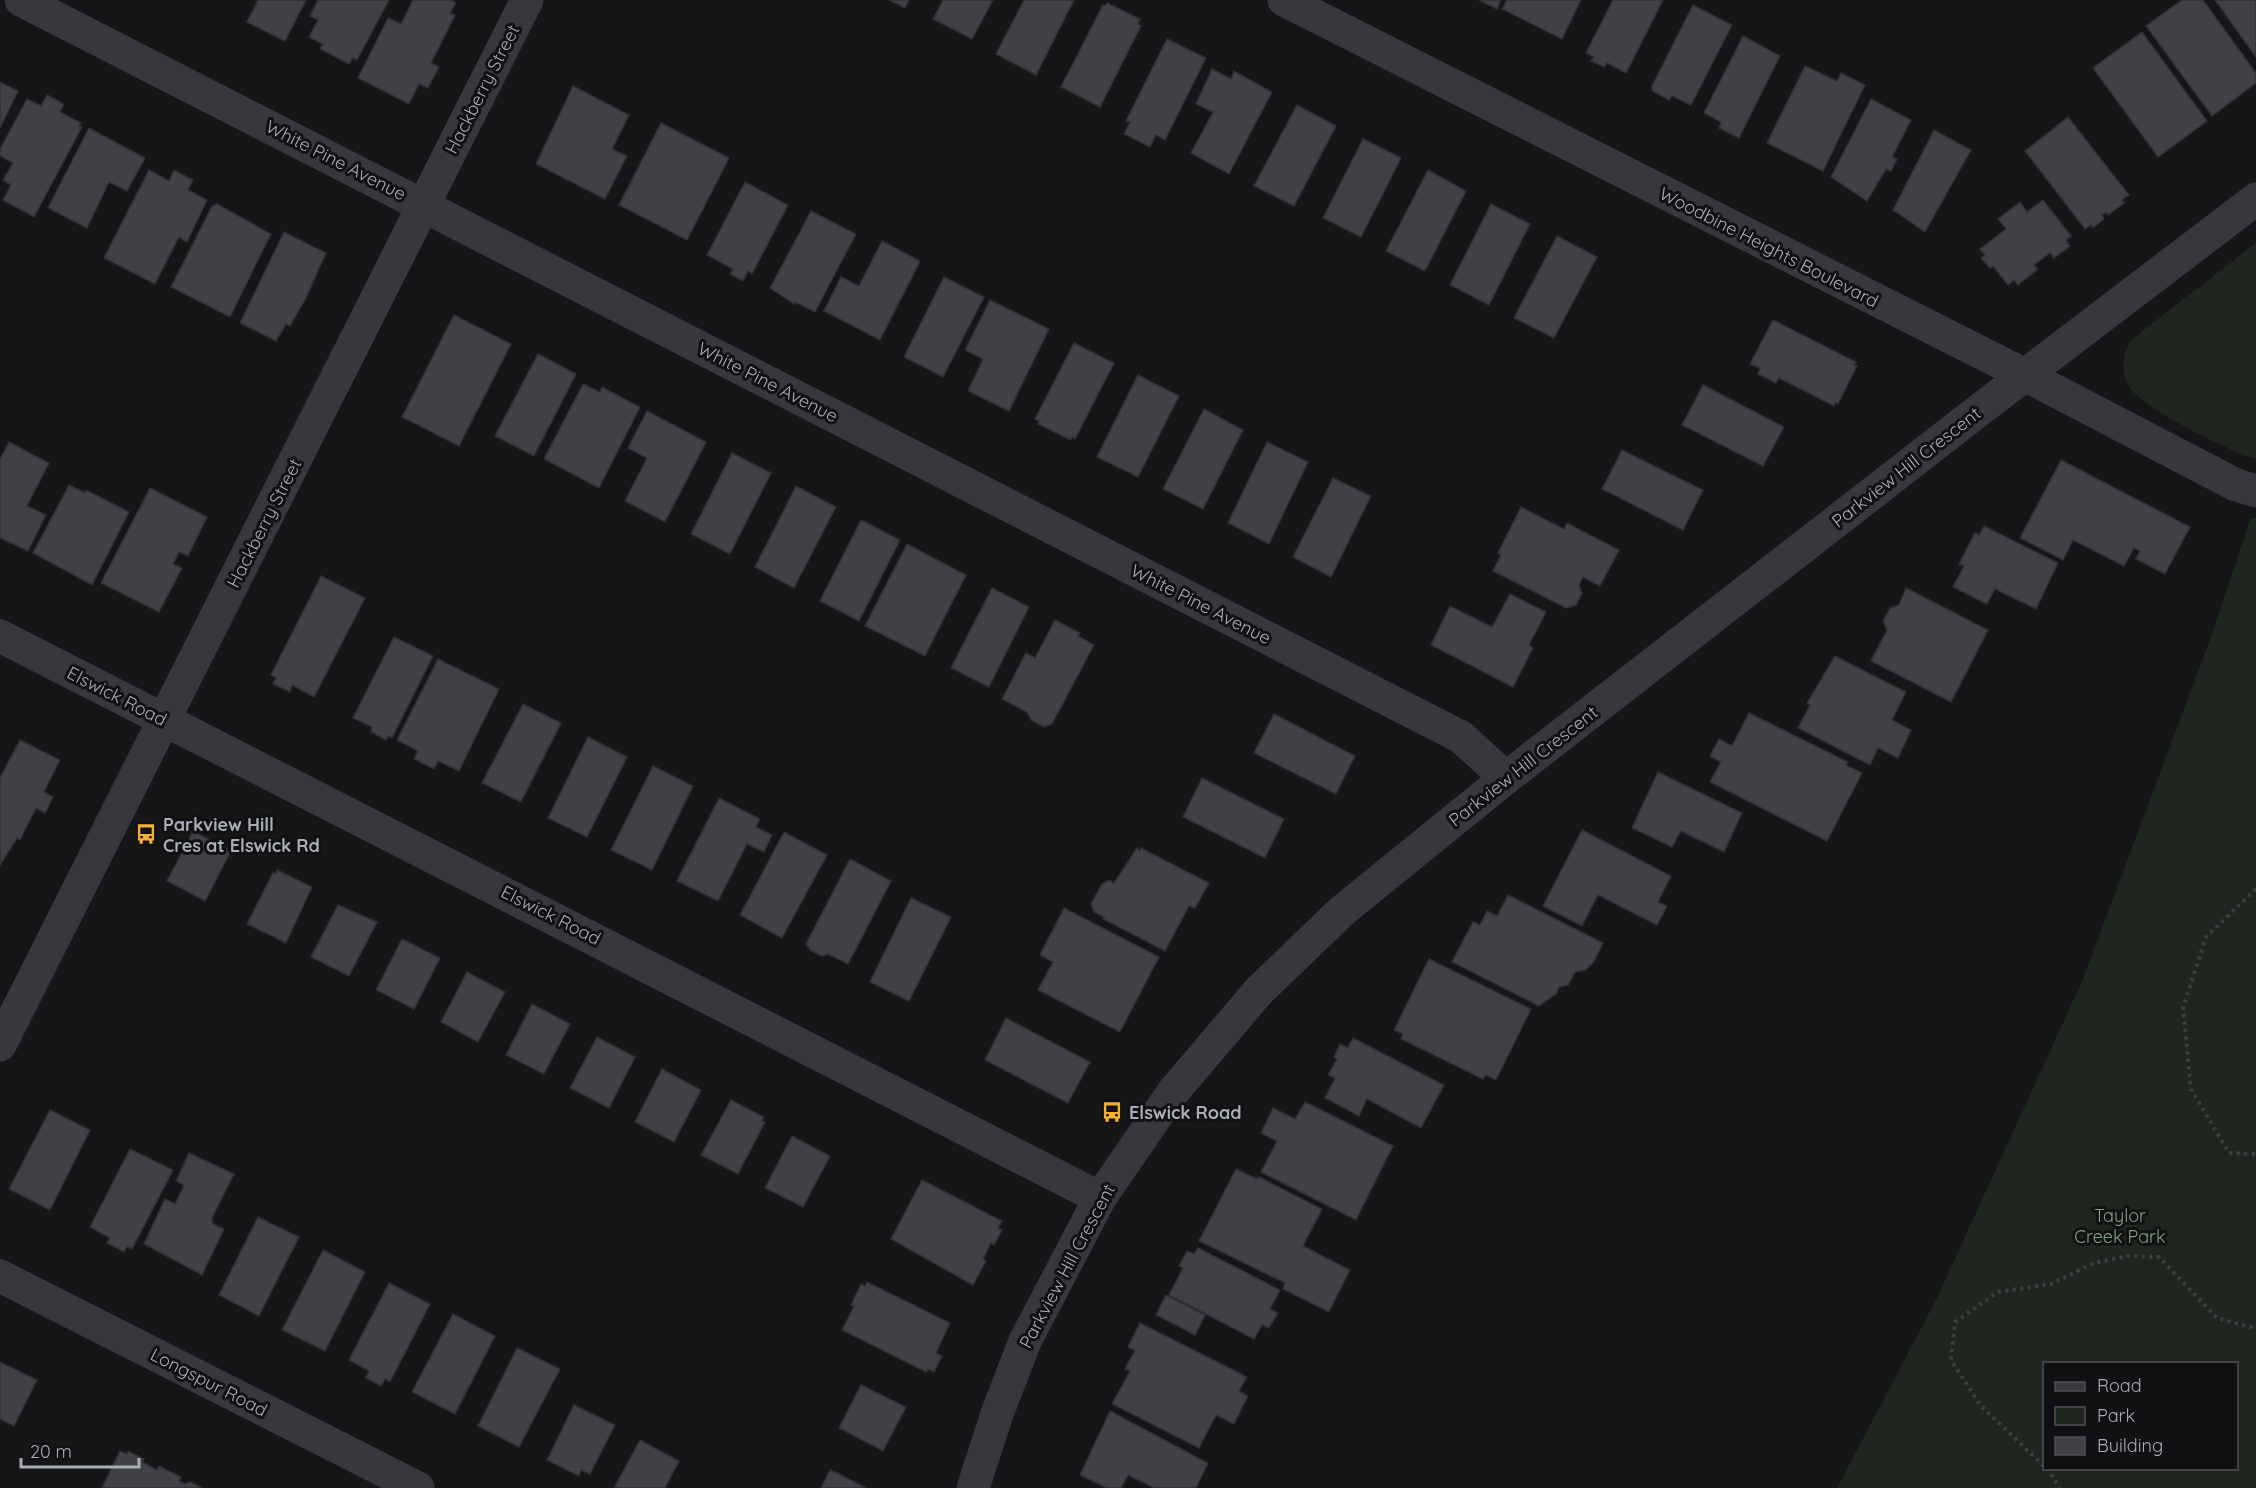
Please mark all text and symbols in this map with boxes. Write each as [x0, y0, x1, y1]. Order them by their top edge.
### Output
street label: Hackberry Street [440, 21, 524, 157]
street label: White Pine Avenue [262, 115, 410, 205]
street label: Woodbine Heights Boulevard [1656, 182, 1882, 312]
street label: White Pine Avenue [694, 337, 842, 427]
street label: Parkview Hill Crescent [1827, 402, 1985, 532]
street label: Hackberry Street [222, 455, 306, 591]
street label: White Pine Avenue [1127, 559, 1275, 649]
street label: Elswick Road [63, 661, 171, 731]
street label: Parkview Hill Crescent [1444, 701, 1602, 831]
place label: Parkview Hill Cres at Elswick Rd [163, 813, 320, 857]
bus stop icon: Parkview Hill Cres at Elswick Rd [134, 822, 158, 846]
street label: Elswick Road [497, 880, 605, 950]
bus stop icon: Elswick Road [1100, 1100, 1124, 1124]
place label: Elswick Road [1129, 1101, 1242, 1124]
street label: Parkview Hill Crescent [1014, 1180, 1120, 1352]
park label: Taylor Creek Park [2074, 1204, 2166, 1248]
street label: Longspur Road [147, 1343, 271, 1421]
legend [2043, 1362, 2238, 1470]
text: Road [2097, 1374, 2142, 1397]
text: Park [2097, 1404, 2135, 1427]
scale bar [21, 1431, 140, 1469]
text: Building [2097, 1434, 2163, 1457]
text: 20 m [30, 1440, 72, 1463]

